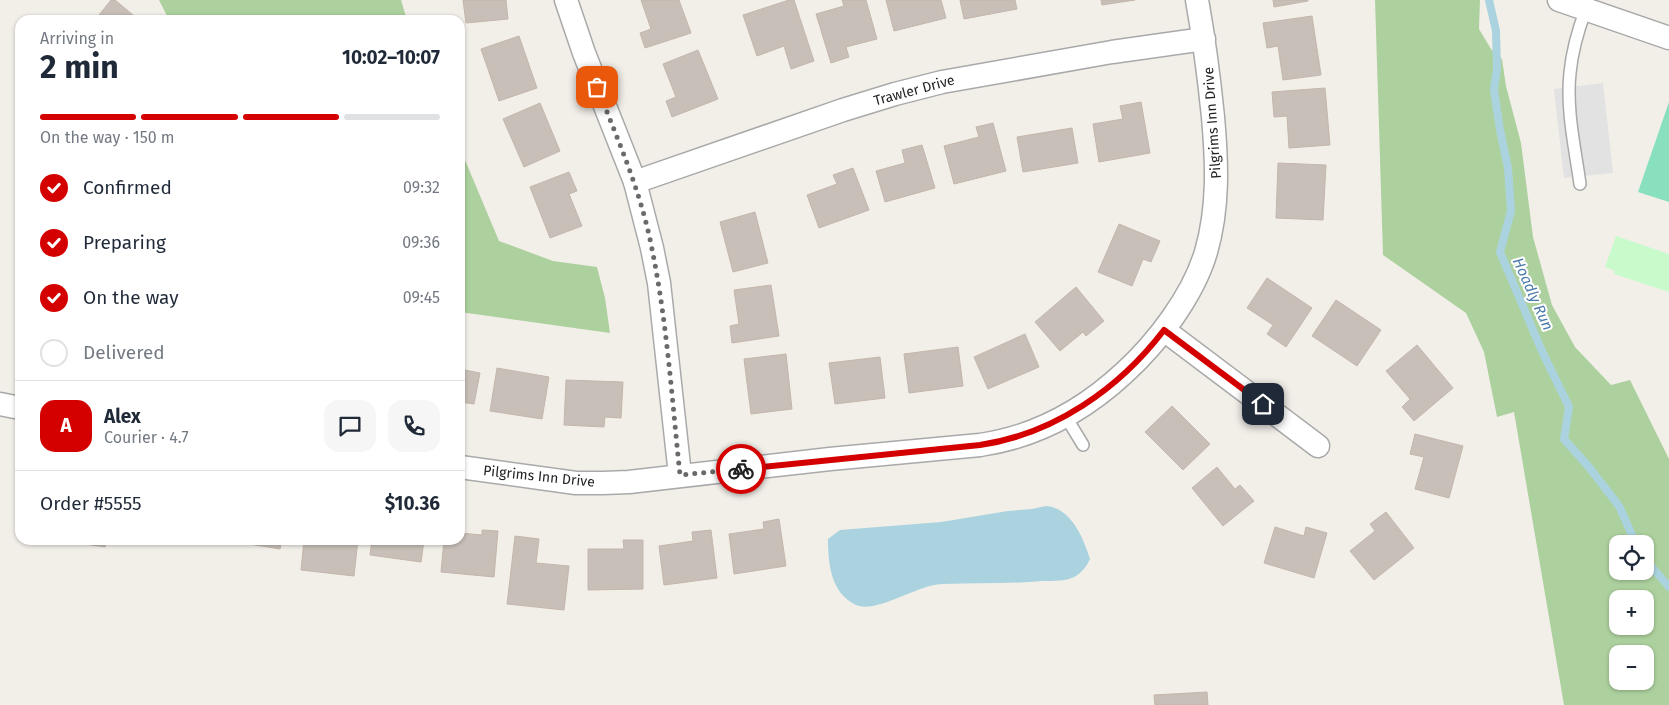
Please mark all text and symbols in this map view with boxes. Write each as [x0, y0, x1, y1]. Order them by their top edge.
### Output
text: Arriving in [40, 29, 114, 48]
text: 10:02–10:07 [342, 46, 440, 69]
text: 2 min [40, 48, 119, 86]
pin [576, 66, 618, 108]
street label: Pilgrims Inn Drive [1200, 66, 1225, 179]
street label: Trawler Drive [872, 72, 956, 109]
icon: bag [583, 73, 611, 101]
text: On the way · 150 m [40, 128, 175, 147]
icon: check [40, 174, 68, 202]
text: Confirmed [83, 176, 172, 199]
text: 09:32 [403, 178, 440, 197]
icon: check [40, 229, 68, 257]
text: Preparing [83, 231, 166, 254]
text: 09:36 [402, 233, 440, 252]
water label: Hoadly Run [1509, 255, 1557, 333]
icon: check [40, 284, 68, 312]
text: On the way [83, 286, 179, 309]
text: 09:45 [403, 288, 440, 307]
text: Delivered [83, 341, 165, 364]
pin [1242, 383, 1284, 425]
icon: home [1249, 390, 1277, 418]
button: chat [324, 400, 376, 452]
button: phone [388, 400, 440, 452]
text: Alex [104, 405, 141, 428]
text: A [60, 414, 72, 437]
text: Courier · 4.7 [104, 428, 189, 447]
courier [716, 444, 766, 494]
icon: bike [727, 455, 755, 483]
street label: Pilgrims Inn Drive [482, 462, 596, 491]
text: Order #5555 [40, 492, 142, 515]
text: $10.36 [385, 492, 440, 515]
map controls [1609, 535, 1654, 690]
button: locate [1609, 535, 1654, 580]
button: + [1609, 590, 1654, 635]
button: − [1609, 645, 1654, 690]

